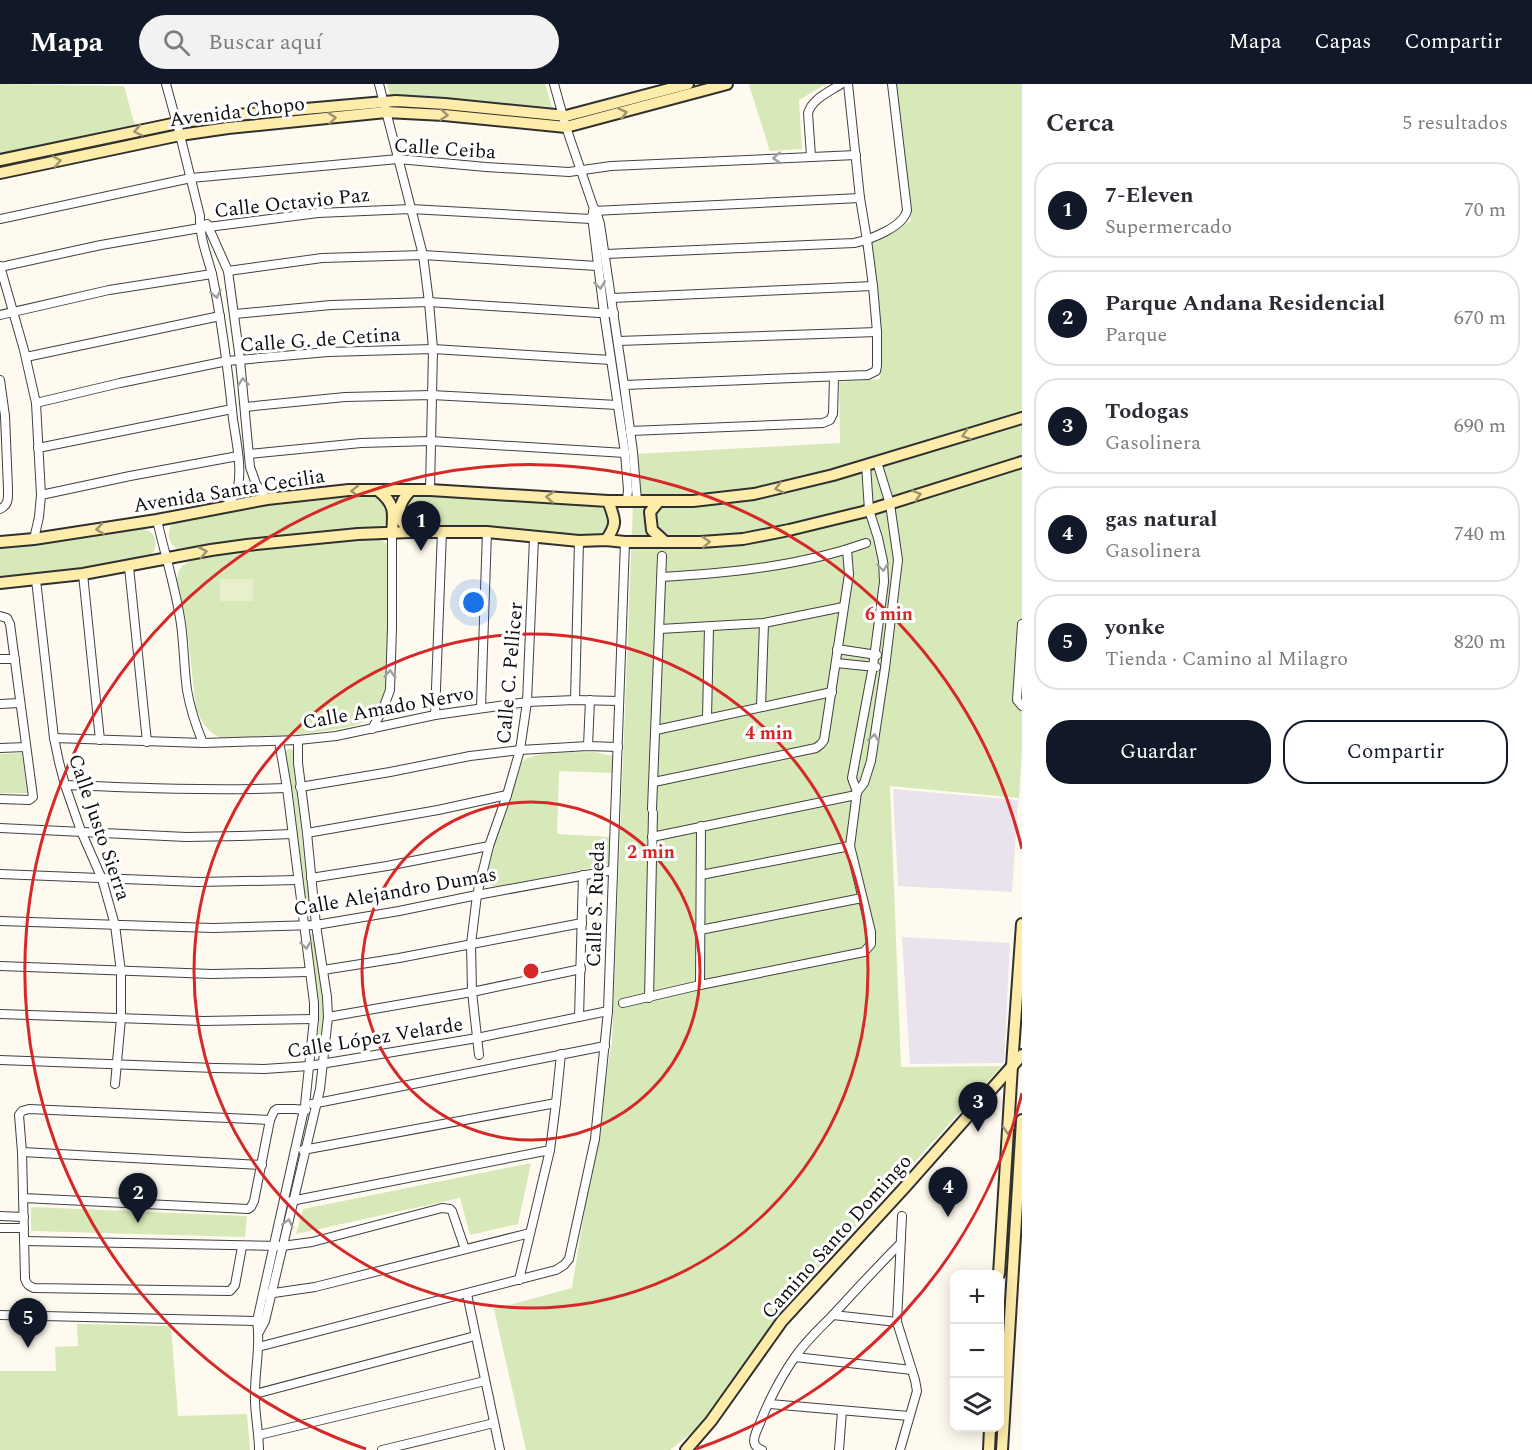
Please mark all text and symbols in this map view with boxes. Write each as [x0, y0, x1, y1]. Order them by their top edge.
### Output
search box [139, 15, 559, 69]
text: Mapa [30, 21, 103, 64]
icon: search [160, 26, 193, 59]
text: Buscar aquí [208, 26, 322, 59]
text: Mapa [1229, 26, 1282, 58]
text: Capas [1315, 26, 1371, 58]
text: Compartir [1404, 26, 1502, 58]
street label: Avenida Chopo [168, 89, 307, 135]
text: Cerca [1046, 103, 1114, 143]
one-way arrow [617, 107, 627, 120]
one-way arrow [440, 108, 449, 121]
text: 5 resultados [1402, 108, 1508, 138]
one-way arrow [328, 112, 337, 125]
one-way arrow [134, 124, 144, 137]
street label: Calle Ceiba [393, 130, 497, 168]
one-way arrow [772, 151, 781, 164]
one-way arrow [52, 155, 62, 168]
text: 7-Eleven [1105, 179, 1194, 212]
street label: Calle Octavio Paz [213, 180, 371, 226]
text: 1 [1062, 195, 1073, 225]
text: 70 m [1464, 195, 1506, 225]
text: Supermercado [1105, 212, 1232, 242]
one-way arrow [593, 280, 606, 289]
text: Parque Andana Residencial [1105, 287, 1385, 320]
one-way arrow [209, 289, 222, 299]
text: 2 [1062, 303, 1073, 333]
text: 670 m [1454, 303, 1506, 333]
street label: Calle G. de Cetina [239, 319, 401, 361]
text: Parque [1105, 320, 1167, 350]
one-way arrow [237, 378, 250, 387]
text: Todogas [1105, 395, 1189, 428]
text: 3 [1062, 411, 1073, 441]
text: 690 m [1454, 411, 1506, 441]
one-way arrow [961, 428, 972, 440]
text: Gasolinera [1105, 428, 1201, 458]
street label: Avenida Santa Cecilia [131, 461, 327, 521]
one-way arrow [774, 481, 784, 494]
one-way arrow [351, 485, 360, 497]
one-way arrow [911, 490, 922, 502]
one-way arrow [545, 491, 554, 504]
pin: 1 [402, 502, 440, 551]
text: gas natural [1105, 503, 1218, 536]
text: 4 [1062, 519, 1073, 549]
text: 740 m [1454, 519, 1506, 549]
one-way arrow [96, 522, 105, 534]
one-way arrow [702, 535, 711, 548]
text: Gasolinera [1105, 536, 1201, 566]
one-way arrow [198, 546, 208, 559]
one-way arrow [876, 562, 889, 571]
your location [459, 588, 488, 617]
street label: Calle C. Pellicer [489, 601, 531, 745]
text: 6 min [865, 601, 913, 628]
text: yonke [1105, 611, 1165, 644]
text: 5 [1062, 627, 1073, 657]
text: 820 m [1454, 627, 1506, 657]
text: Tienda · Camino al Milagro [1105, 644, 1348, 674]
one-way arrow [384, 670, 397, 679]
street label: Calle Amado Nervo [300, 678, 476, 738]
text: 4 min [745, 720, 793, 747]
button: Guardar [1046, 720, 1271, 784]
button: Compartir [1283, 720, 1508, 784]
one-way arrow [868, 733, 880, 742]
street label: Calle Justo Sierra [60, 750, 138, 905]
text: 2 min [627, 839, 675, 866]
street label: Calle S. Rueda [579, 840, 613, 968]
street label: Calle Alejandro Dumas [291, 859, 499, 925]
one-way arrow [299, 940, 312, 949]
centre of rings [521, 961, 541, 981]
street label: Calle López Velarde [285, 1009, 465, 1067]
pin: 3 [958, 1082, 998, 1132]
one-way arrow [1002, 1125, 1015, 1134]
street label: Camino Santo Domingo [754, 1147, 919, 1326]
pin: 4 [928, 1168, 968, 1217]
pin: 2 [118, 1174, 158, 1223]
one-way arrow [281, 1219, 293, 1229]
map controls [950, 1270, 1004, 1432]
button: + [950, 1270, 1004, 1324]
pin: 5 [9, 1298, 48, 1348]
button: − [950, 1324, 1004, 1378]
button: layers [950, 1378, 1004, 1432]

